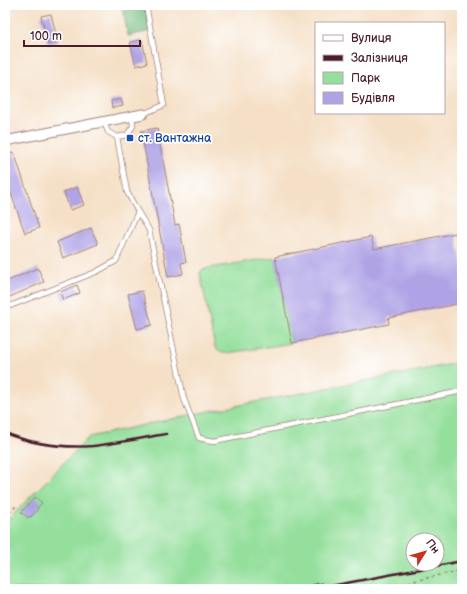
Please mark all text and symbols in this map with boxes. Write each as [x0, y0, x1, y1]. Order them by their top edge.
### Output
scale bar [24, 22, 140, 48]
legend [315, 22, 445, 114]
text: 100 m [30, 29, 62, 44]
text: Вулиця [351, 31, 392, 46]
text: Залізниця [351, 51, 408, 66]
text: Парк [351, 71, 381, 86]
text: Будівля [351, 91, 395, 106]
place label: ст. Вантажна [138, 131, 211, 146]
marker: ст. Вантажна [125, 133, 135, 143]
north arrow [405, 532, 445, 572]
text: Пн [423, 537, 442, 556]

